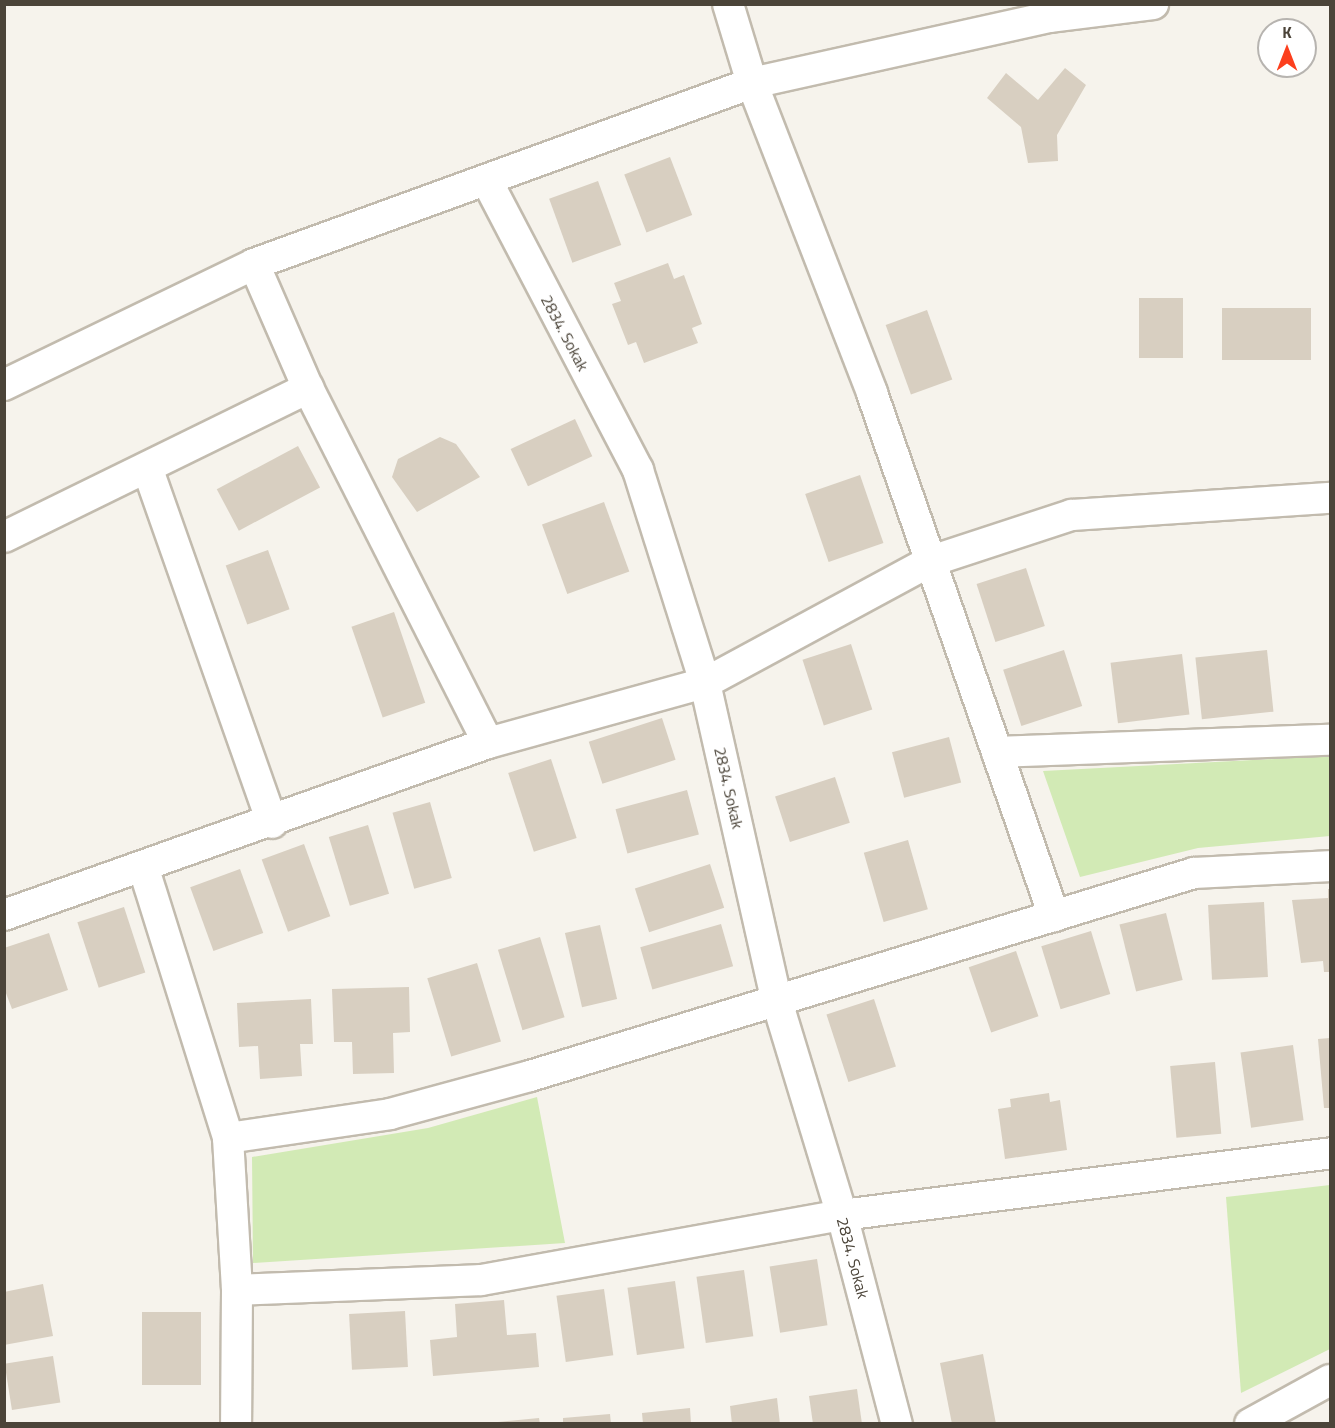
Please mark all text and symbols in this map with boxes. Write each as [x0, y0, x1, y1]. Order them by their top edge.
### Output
north arrow [1257, 18, 1317, 78]
text: K [1282, 20, 1292, 44]
street label: 2834. Sokak [537, 292, 593, 374]
street label: 2834. Sokak [710, 745, 748, 831]
street label: 2834. Sokak [833, 1215, 873, 1301]

